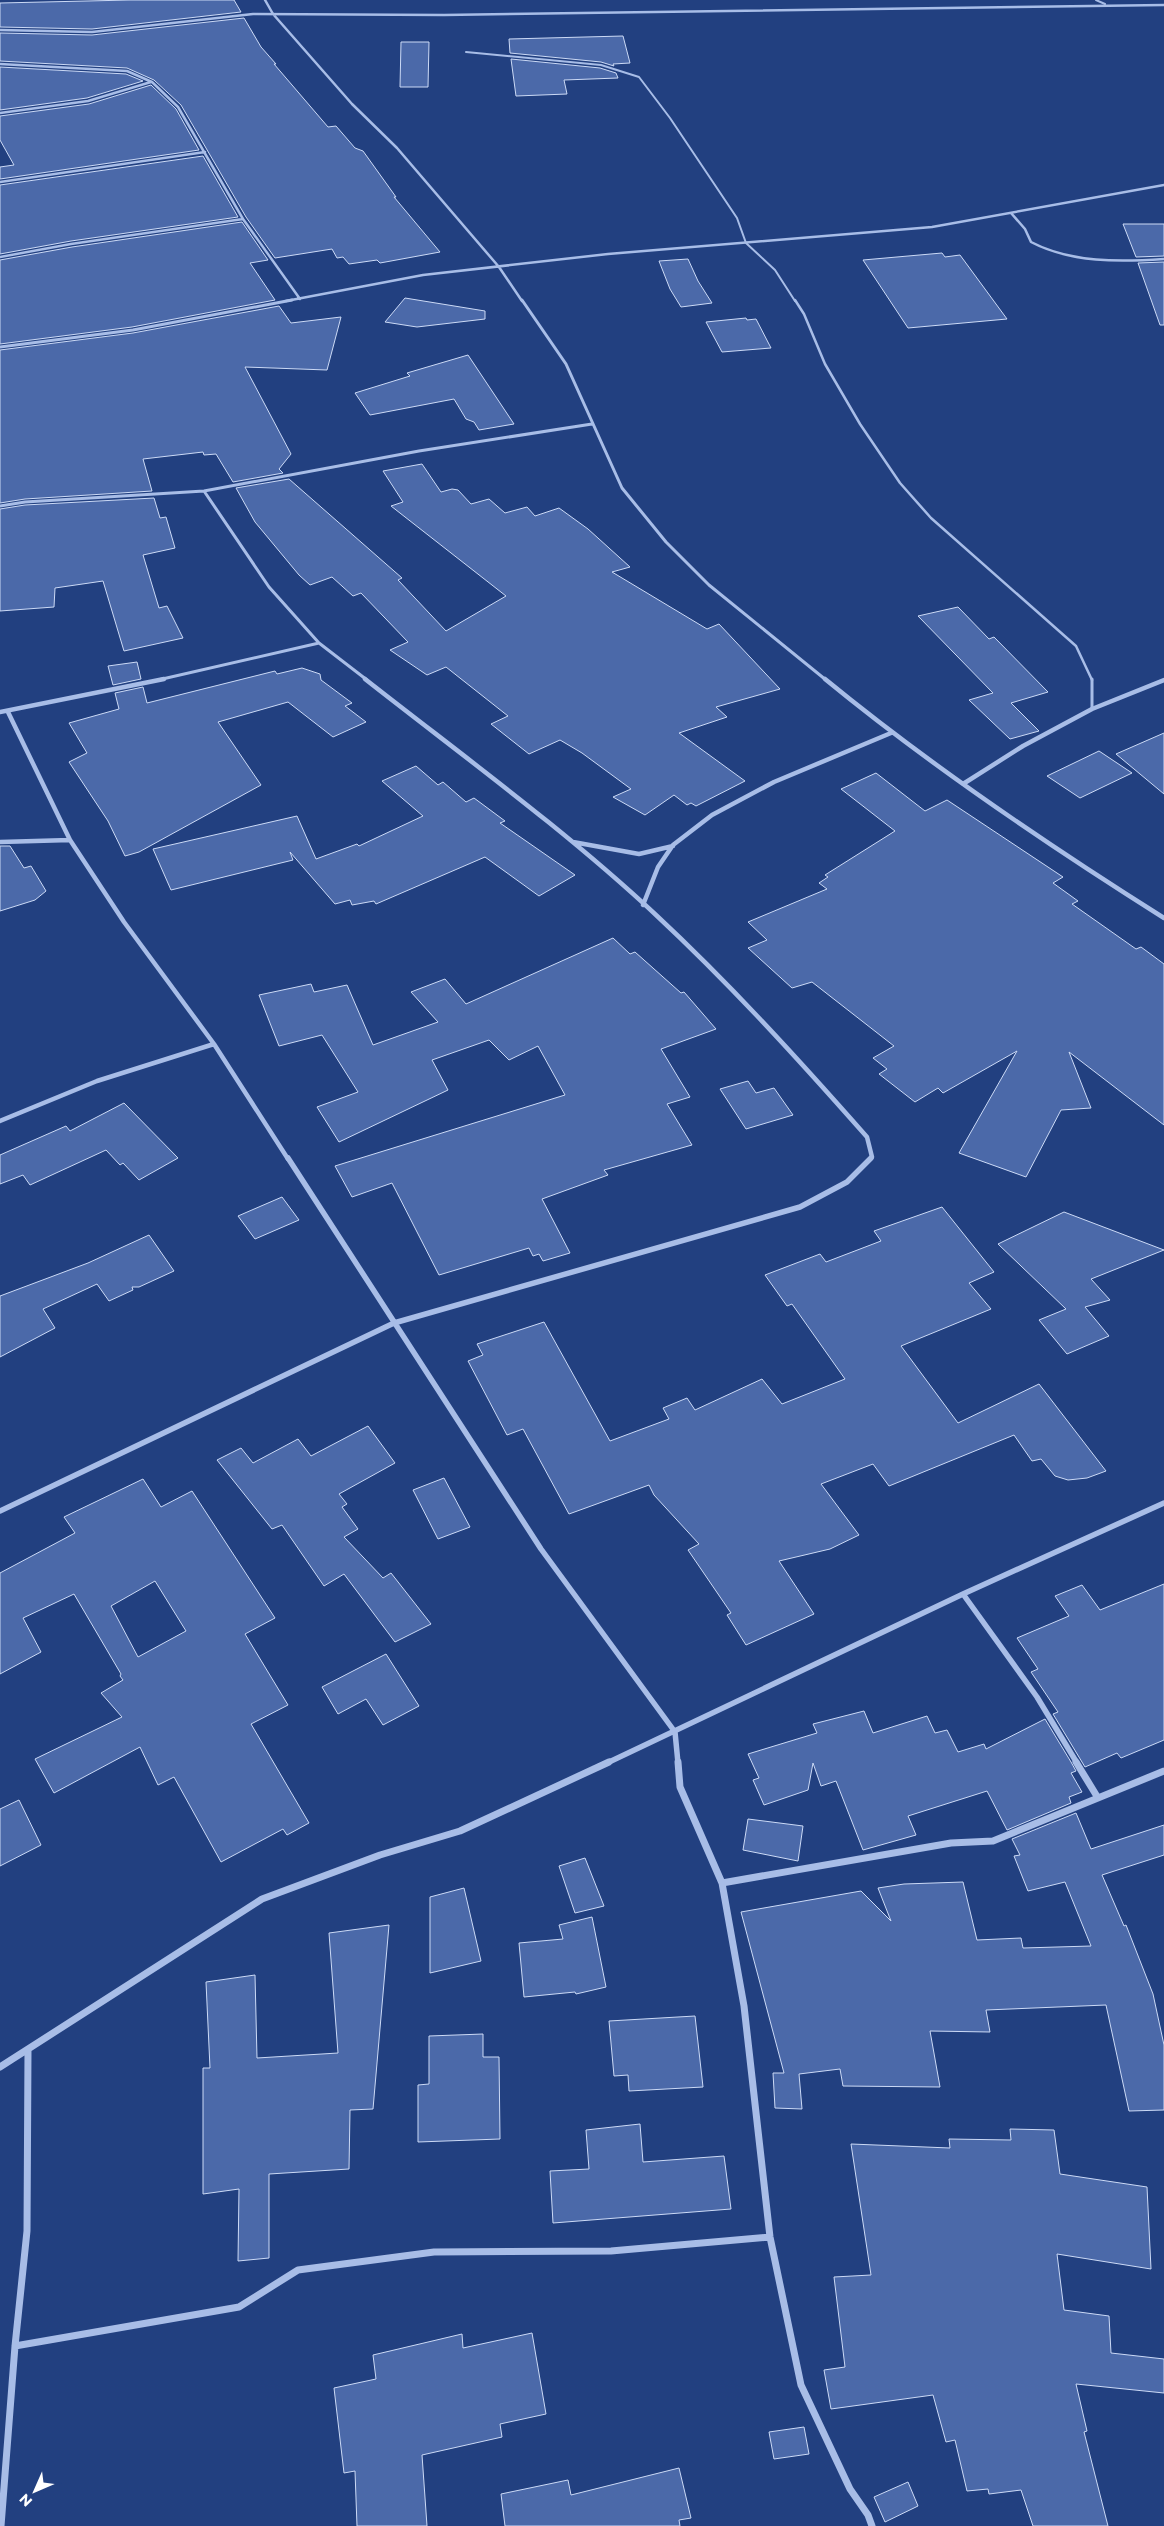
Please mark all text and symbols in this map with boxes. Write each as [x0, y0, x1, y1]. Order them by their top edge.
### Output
north arrow [10, 2466, 60, 2516]
text: N [15, 2490, 36, 2511]

